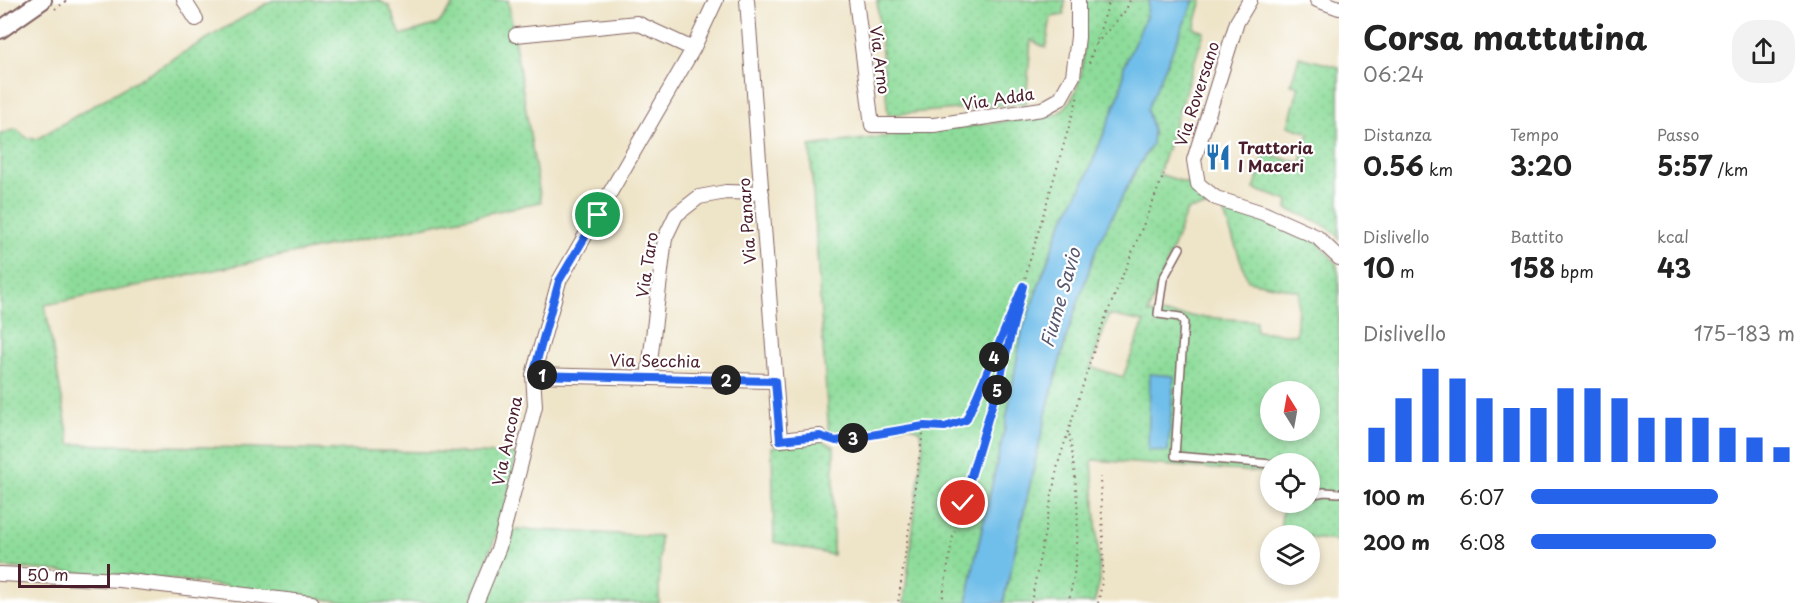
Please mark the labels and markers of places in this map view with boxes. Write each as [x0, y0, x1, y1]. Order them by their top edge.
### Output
place label: Trattoria I Maceri [1238, 135, 1313, 177]
restaurant icon: Trattoria I Maceri [1203, 142, 1233, 172]
pin [572, 189, 623, 240]
pin: 4 [979, 342, 1009, 372]
pin: 1 [527, 360, 557, 390]
pin: 2 [711, 365, 741, 395]
pin: 5 [982, 375, 1012, 405]
pin: 3 [838, 423, 868, 453]
pin [937, 477, 988, 528]

